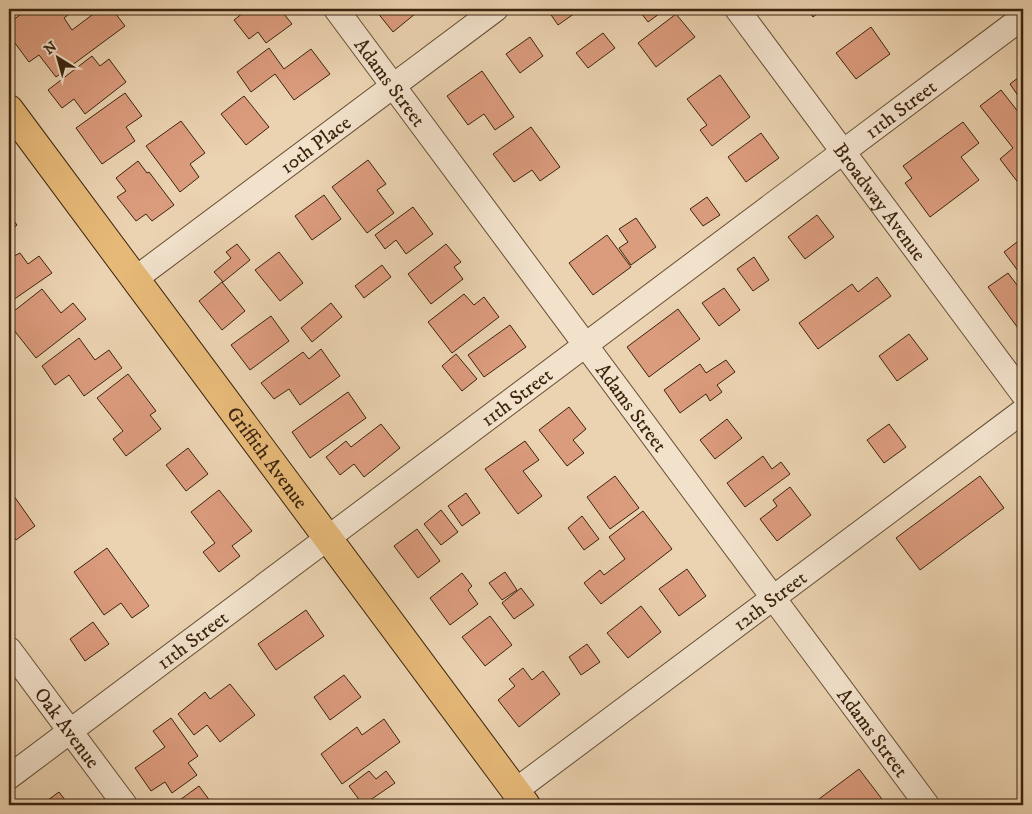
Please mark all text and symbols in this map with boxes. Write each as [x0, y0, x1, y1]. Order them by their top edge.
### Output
north arrow [32, 32, 82, 82]
street label: Adams Street [348, 34, 430, 132]
text: N [41, 37, 61, 59]
street label: 11th Street [861, 75, 942, 145]
street label: 10th Place [276, 111, 356, 180]
street label: Broadway Avenue [827, 139, 931, 267]
street label: Adams Street [589, 359, 672, 458]
street label: 11th Street [476, 363, 558, 433]
street label: Griffith Avenue [220, 402, 313, 514]
street label: 12th Street [729, 566, 812, 637]
street label: 11th Street [152, 606, 234, 676]
street label: Oak Avenue [28, 683, 105, 774]
street label: Adams Street [831, 684, 913, 783]

